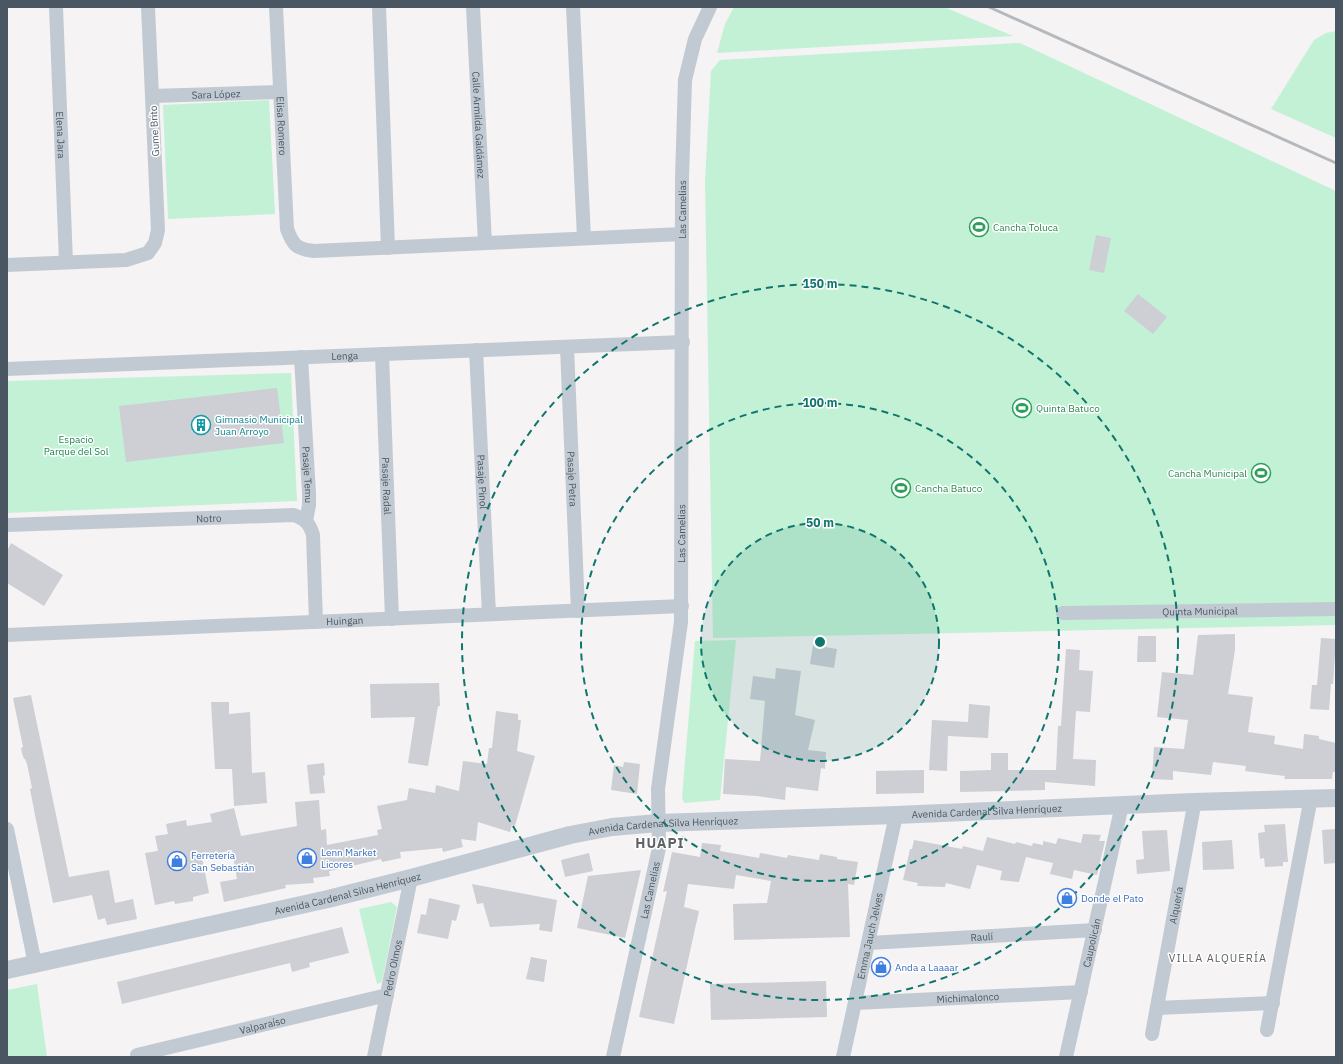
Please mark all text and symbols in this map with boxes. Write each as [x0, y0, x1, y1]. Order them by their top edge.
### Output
street label: Calle Armilda Galdámez [469, 71, 488, 179]
street label: Sara López [191, 87, 241, 102]
street label: Elisa Romero [273, 96, 289, 156]
street label: Gume Brito [147, 105, 162, 157]
street label: Elena Jara [53, 111, 68, 159]
street label: Las Camelias [676, 180, 689, 239]
sports icon: Cancha Toluca [968, 216, 990, 238]
place label: Cancha Toluca [993, 221, 1059, 234]
text: 150 m [802, 276, 838, 291]
street label: Lenga [331, 349, 359, 363]
text: 100 m [802, 395, 838, 410]
sports icon: Quinta Batuco [1011, 397, 1033, 419]
place label: Quinta Batuco [1036, 402, 1100, 415]
place label: Gimnasio Municipal Juan Arroyo [215, 413, 303, 438]
building icon: Gimnasio Municipal Juan Arroyo [190, 414, 212, 436]
park label: Espacio Parque del Sol [44, 433, 109, 458]
street label: Pasaje Temu [299, 446, 315, 503]
street label: Pasaje Petra [564, 451, 580, 508]
street label: Pasaje Pinol [474, 454, 490, 510]
street label: Pasaje Radal [379, 457, 394, 515]
sports icon: Cancha Municipal [1250, 462, 1272, 484]
place label: Cancha Municipal [1168, 467, 1247, 480]
sports icon: Cancha Batuco [890, 477, 912, 499]
place label: Cancha Batuco [915, 482, 983, 495]
street label: Las Camelias [675, 504, 688, 563]
street label: Notro [196, 512, 222, 525]
text: 50 m [806, 515, 834, 530]
street label: Quinta Municipal [1162, 604, 1238, 619]
street label: Huingan [326, 614, 364, 628]
centre of rings [813, 635, 827, 649]
street label: Avenida Cardenal Silva Henríquez [911, 802, 1063, 821]
street label: Avenida Cardenal Silva Henríquez [587, 814, 739, 838]
district label: HUAPI [635, 834, 685, 852]
place label: Lenn Market Licores [321, 846, 377, 871]
shop icon: Lenn Market Licores [296, 847, 318, 869]
place label: Ferretería San Sebastián [191, 849, 254, 874]
shop icon: Ferretería San Sebastián [166, 850, 188, 872]
street label: Las Camelias [638, 860, 663, 920]
street label: Avenida Cardenal Silva Henríquez [273, 870, 423, 918]
street label: Alquería [1166, 885, 1186, 925]
shop icon: Donde el Pato [1056, 887, 1078, 909]
street label: Emma Jauch Jelves [854, 891, 886, 981]
place label: Donde el Pato [1081, 892, 1144, 905]
street label: Caupolicán [1080, 917, 1104, 969]
street label: Raulí [970, 930, 994, 944]
street label: Pedro Olmos [381, 938, 405, 998]
district label: VILLA ALQUERÍA [1169, 951, 1267, 965]
shop icon: Anda a Laaaar [870, 956, 892, 978]
place label: Anda a Laaaar [895, 961, 959, 974]
street label: Michimalonco [936, 990, 1000, 1006]
street label: Valparaíso [238, 1013, 287, 1037]

